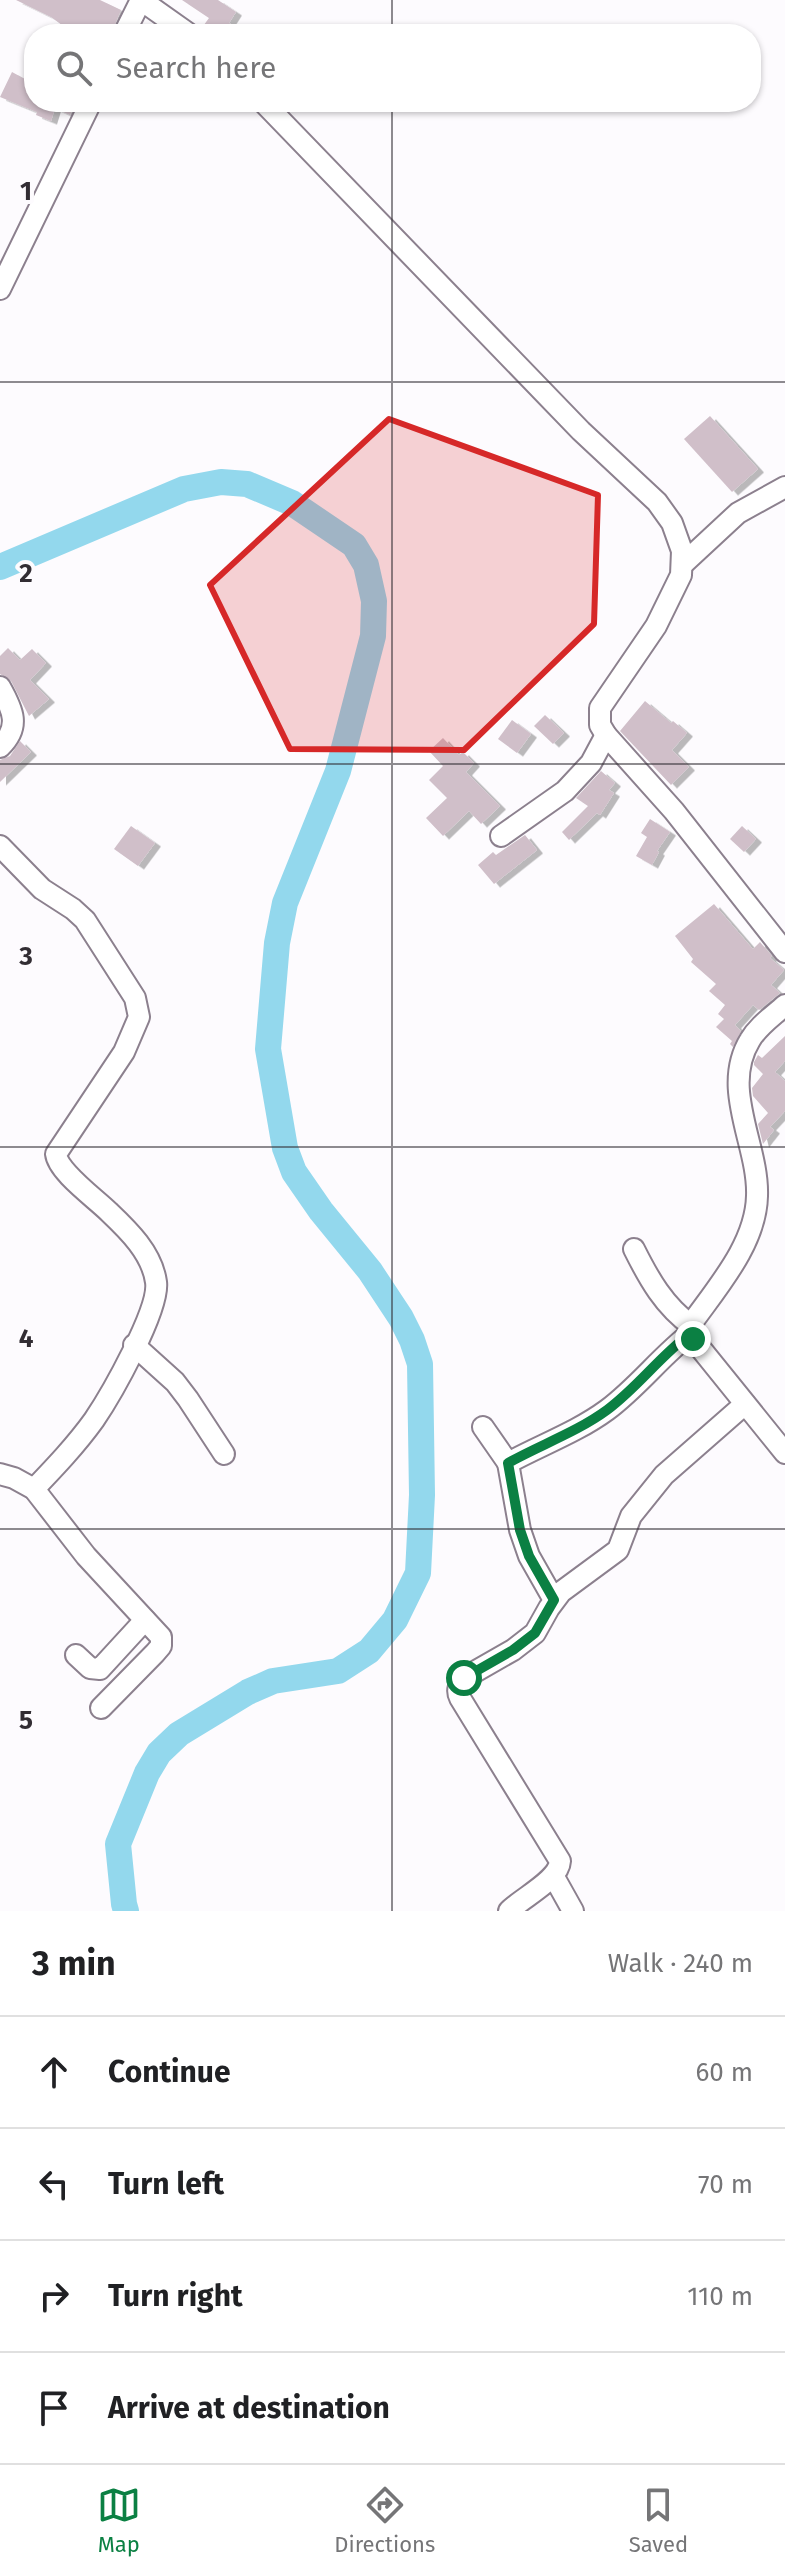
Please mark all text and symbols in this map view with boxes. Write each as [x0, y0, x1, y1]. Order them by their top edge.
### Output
search box [24, 24, 761, 112]
icon: search [52, 46, 96, 90]
text: Search here [116, 50, 276, 86]
text: 1 [20, 176, 32, 207]
text: 2 [19, 558, 33, 589]
text: 3 [18, 941, 33, 972]
route end [675, 1321, 711, 1357]
text: 4 [19, 1323, 34, 1354]
route start [446, 1660, 482, 1696]
text: 5 [19, 1705, 33, 1736]
text: 3 min [32, 1943, 116, 1984]
text: Walk · 240 m [608, 1948, 753, 1979]
icon: ahead [32, 2050, 76, 2094]
text: Continue [108, 2054, 231, 2090]
text: 60 m [695, 2057, 753, 2088]
icon: left [32, 2162, 76, 2206]
text: Turn left [108, 2166, 224, 2202]
text: 70 m [698, 2169, 753, 2200]
icon: right [32, 2274, 76, 2318]
text: Turn right [108, 2278, 243, 2314]
text: 110 m [687, 2281, 753, 2312]
icon: arrive [32, 2386, 76, 2430]
text: Arrive at destination [108, 2390, 390, 2426]
tab: Map [97, 2483, 141, 2558]
tab: Directions [334, 2483, 435, 2558]
tab: Saved [629, 2483, 688, 2558]

